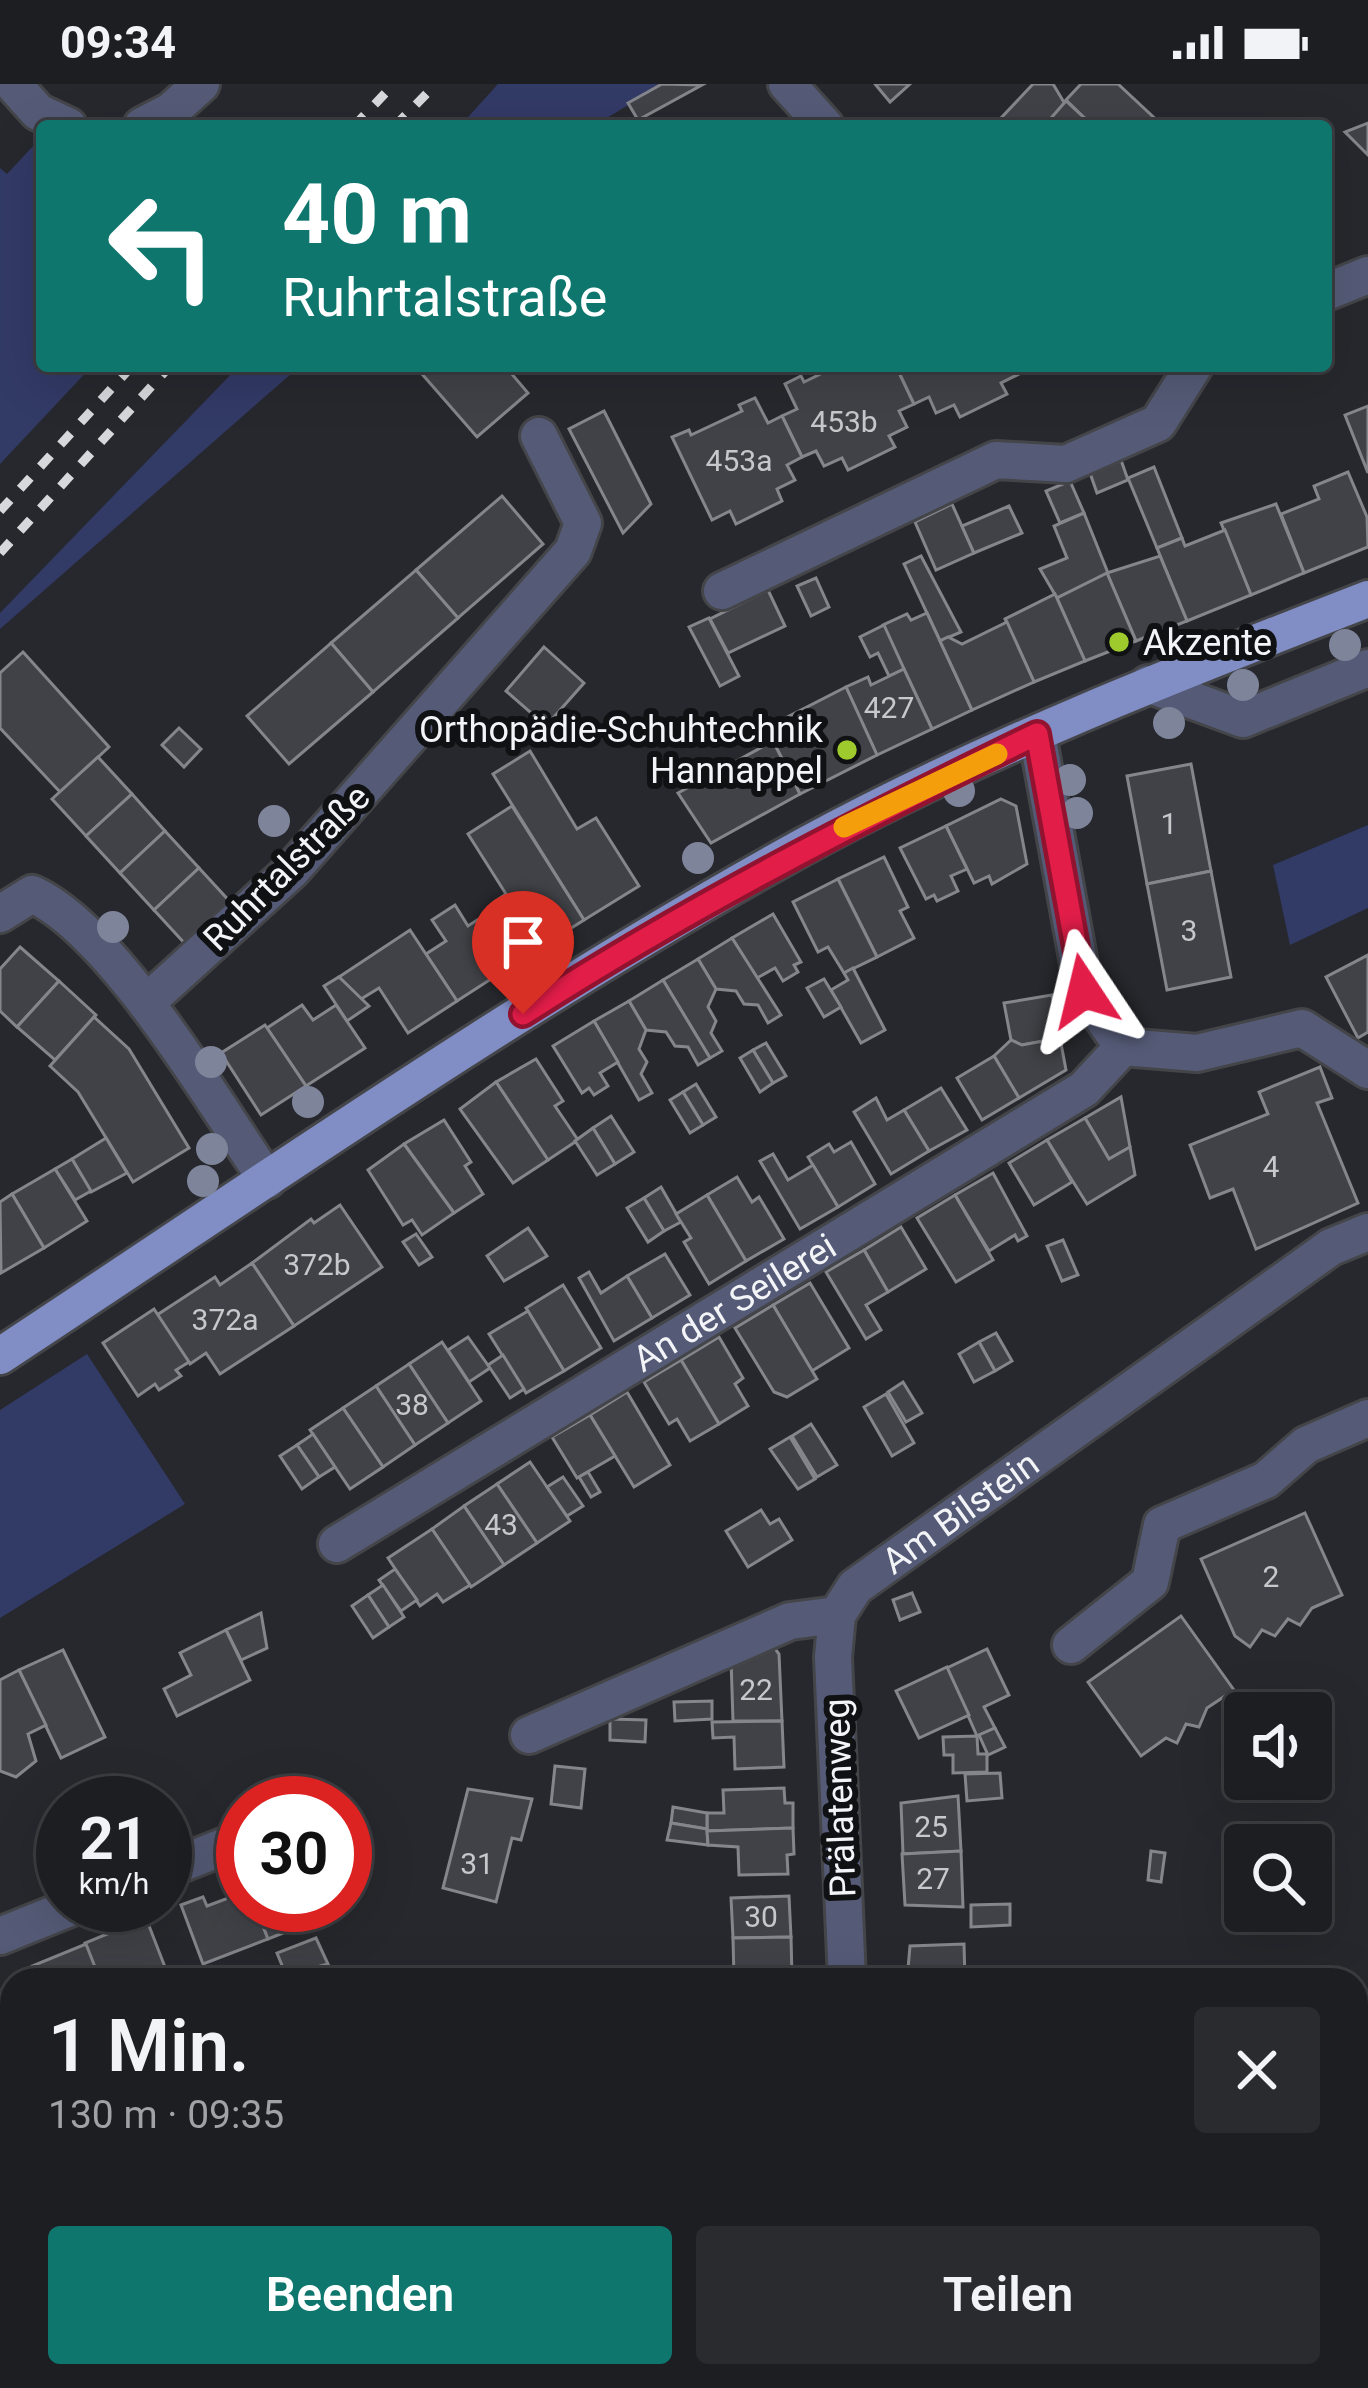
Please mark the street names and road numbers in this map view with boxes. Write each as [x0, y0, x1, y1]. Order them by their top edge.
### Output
street label: Ruhrtalstraße [195, 776, 378, 959]
street label: An der Seilerei [626, 1225, 844, 1381]
street label: Am Bilstein [874, 1443, 1047, 1583]
street label: Prälatenweg [816, 1698, 864, 1898]

